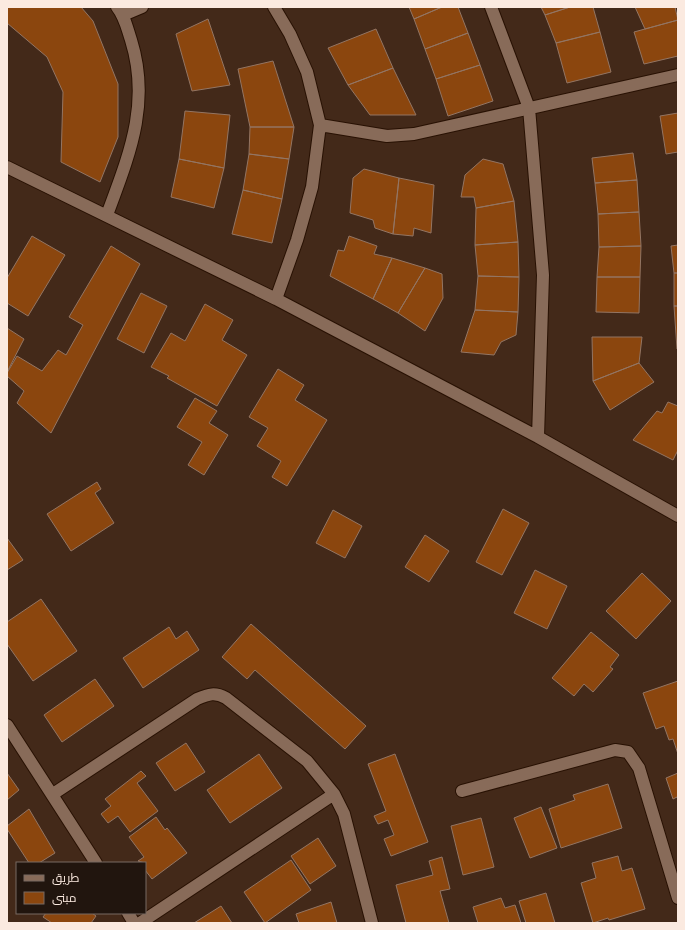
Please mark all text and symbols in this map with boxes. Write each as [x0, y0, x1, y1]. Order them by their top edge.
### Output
legend [16, 862, 146, 914]
text: طريق [52, 870, 80, 885]
text: مبنى [52, 890, 77, 905]

